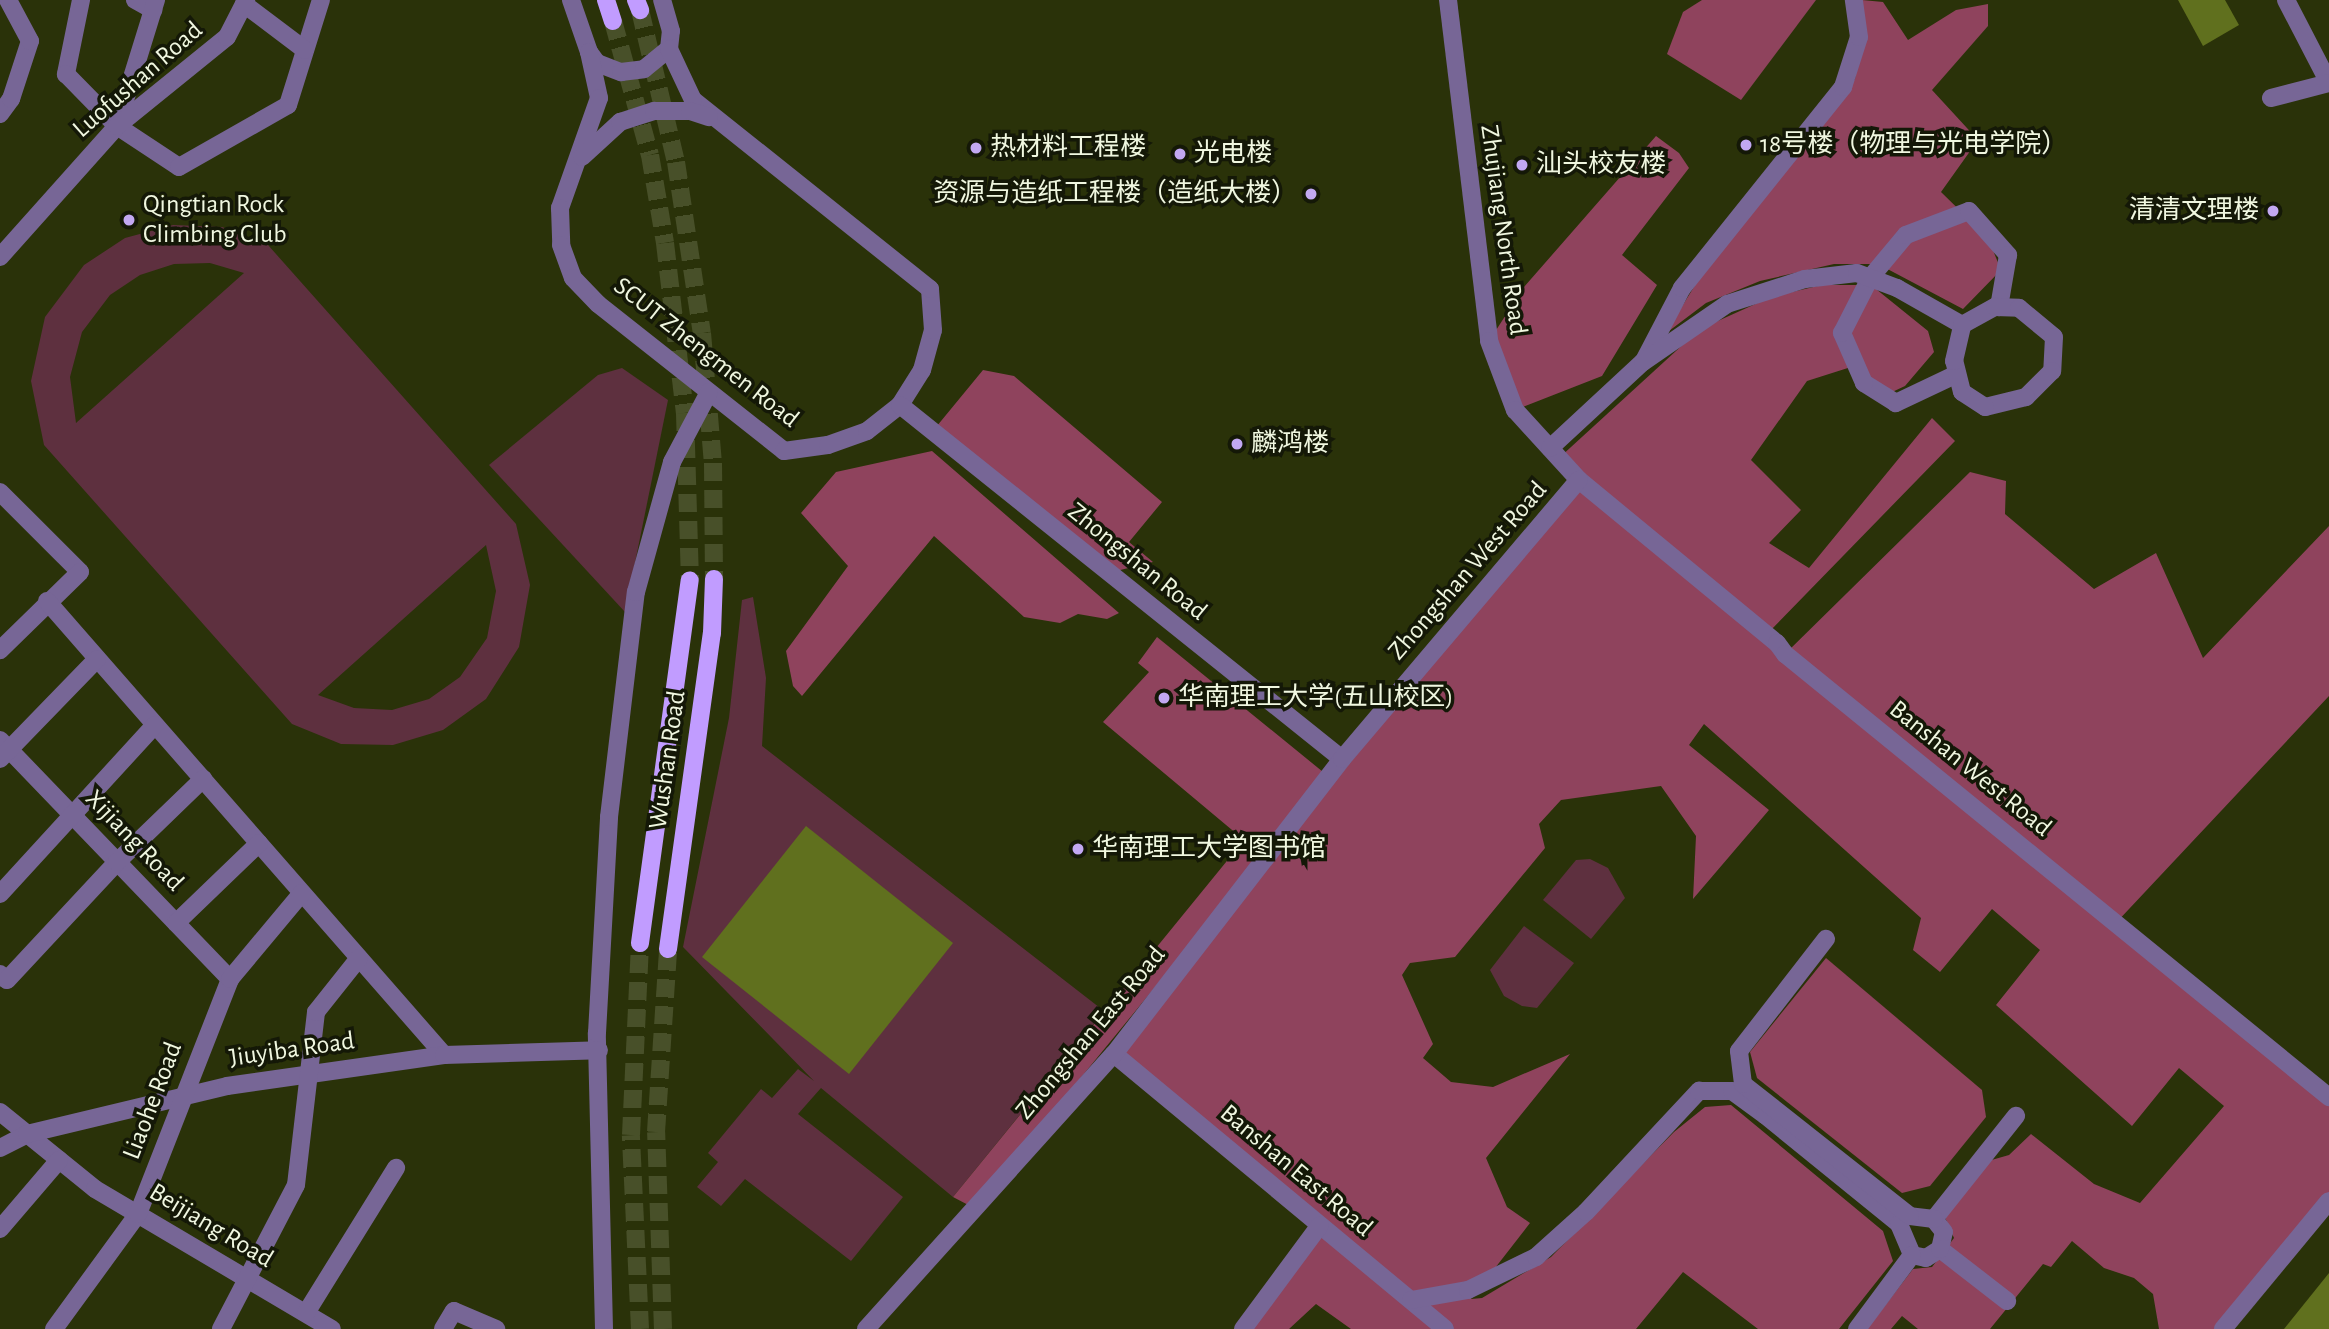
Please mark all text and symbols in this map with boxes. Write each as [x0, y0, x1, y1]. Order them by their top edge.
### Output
street label: Luofushan Road [67, 15, 209, 145]
street label: Zhujiang North Road [1473, 123, 1533, 337]
place label: 18号楼（物理与光电学院） [1760, 129, 2067, 161]
place label: 热材料工程楼 [990, 132, 1146, 164]
marker: 18号楼（物理与光电学院） [1738, 137, 1754, 153]
place label: 光电楼 [1194, 138, 1272, 170]
marker: 热材料工程楼 [968, 140, 984, 156]
marker: 光电楼 [1172, 146, 1188, 162]
place label: 汕头校友楼 [1536, 149, 1666, 181]
marker: 汕头校友楼 [1514, 157, 1530, 173]
place label: 资源与造纸工程楼（造纸大楼） [933, 178, 1297, 210]
marker: 资源与造纸工程楼（造纸大楼） [1303, 186, 1319, 202]
place label: Qingtian Rock Climbing Club [143, 189, 287, 250]
place label: 清清文理楼 [2129, 195, 2259, 227]
marker: 清清文理楼 [2265, 203, 2281, 219]
marker: Qingtian Rock Climbing Club [121, 212, 137, 228]
street label: SCUT Zhengmen Road [607, 271, 805, 435]
place label: 麟鸿楼 [1251, 428, 1329, 460]
marker: 麟鸿楼 [1229, 436, 1245, 452]
street label: Zhongshan West Road [1382, 475, 1554, 667]
street label: Zhongshan Road [1061, 496, 1213, 628]
place label: 华南理工大学(五山校区) [1178, 682, 1453, 714]
street label: Wushan Road [643, 689, 693, 831]
marker: 华南理工大学(五山校区) [1156, 690, 1172, 706]
street label: Banshan West Road [1883, 694, 2057, 844]
street label: Xijiang Road [78, 784, 190, 898]
place label: 华南理工大学图书馆 [1092, 833, 1326, 865]
marker: 华南理工大学图书馆 [1070, 841, 1086, 857]
street label: Zhongshan East Road [1010, 940, 1172, 1126]
street label: Jiuyiba Road [227, 1026, 357, 1074]
street label: Liaohe Road [116, 1038, 190, 1164]
street label: Banshan East Road [1213, 1098, 1379, 1244]
street label: Beijiang Road [143, 1177, 279, 1275]

